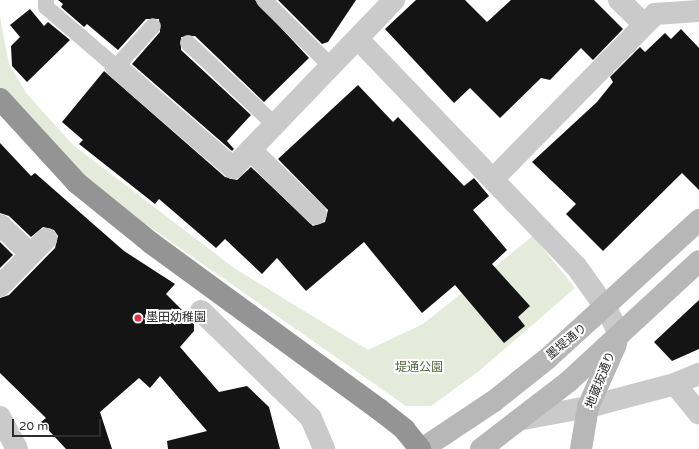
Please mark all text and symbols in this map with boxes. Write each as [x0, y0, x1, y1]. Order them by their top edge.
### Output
place label: 墨田幼稚園 [146, 311, 206, 325]
marker: 墨田幼稚園 [133, 313, 143, 323]
street label: 墨堤通り [544, 321, 590, 363]
street label: 地蔵坂通り [583, 349, 619, 411]
park label: 堤通公園 [395, 361, 443, 375]
scale bar [14, 411, 103, 437]
text: 20 m [19, 419, 48, 433]

